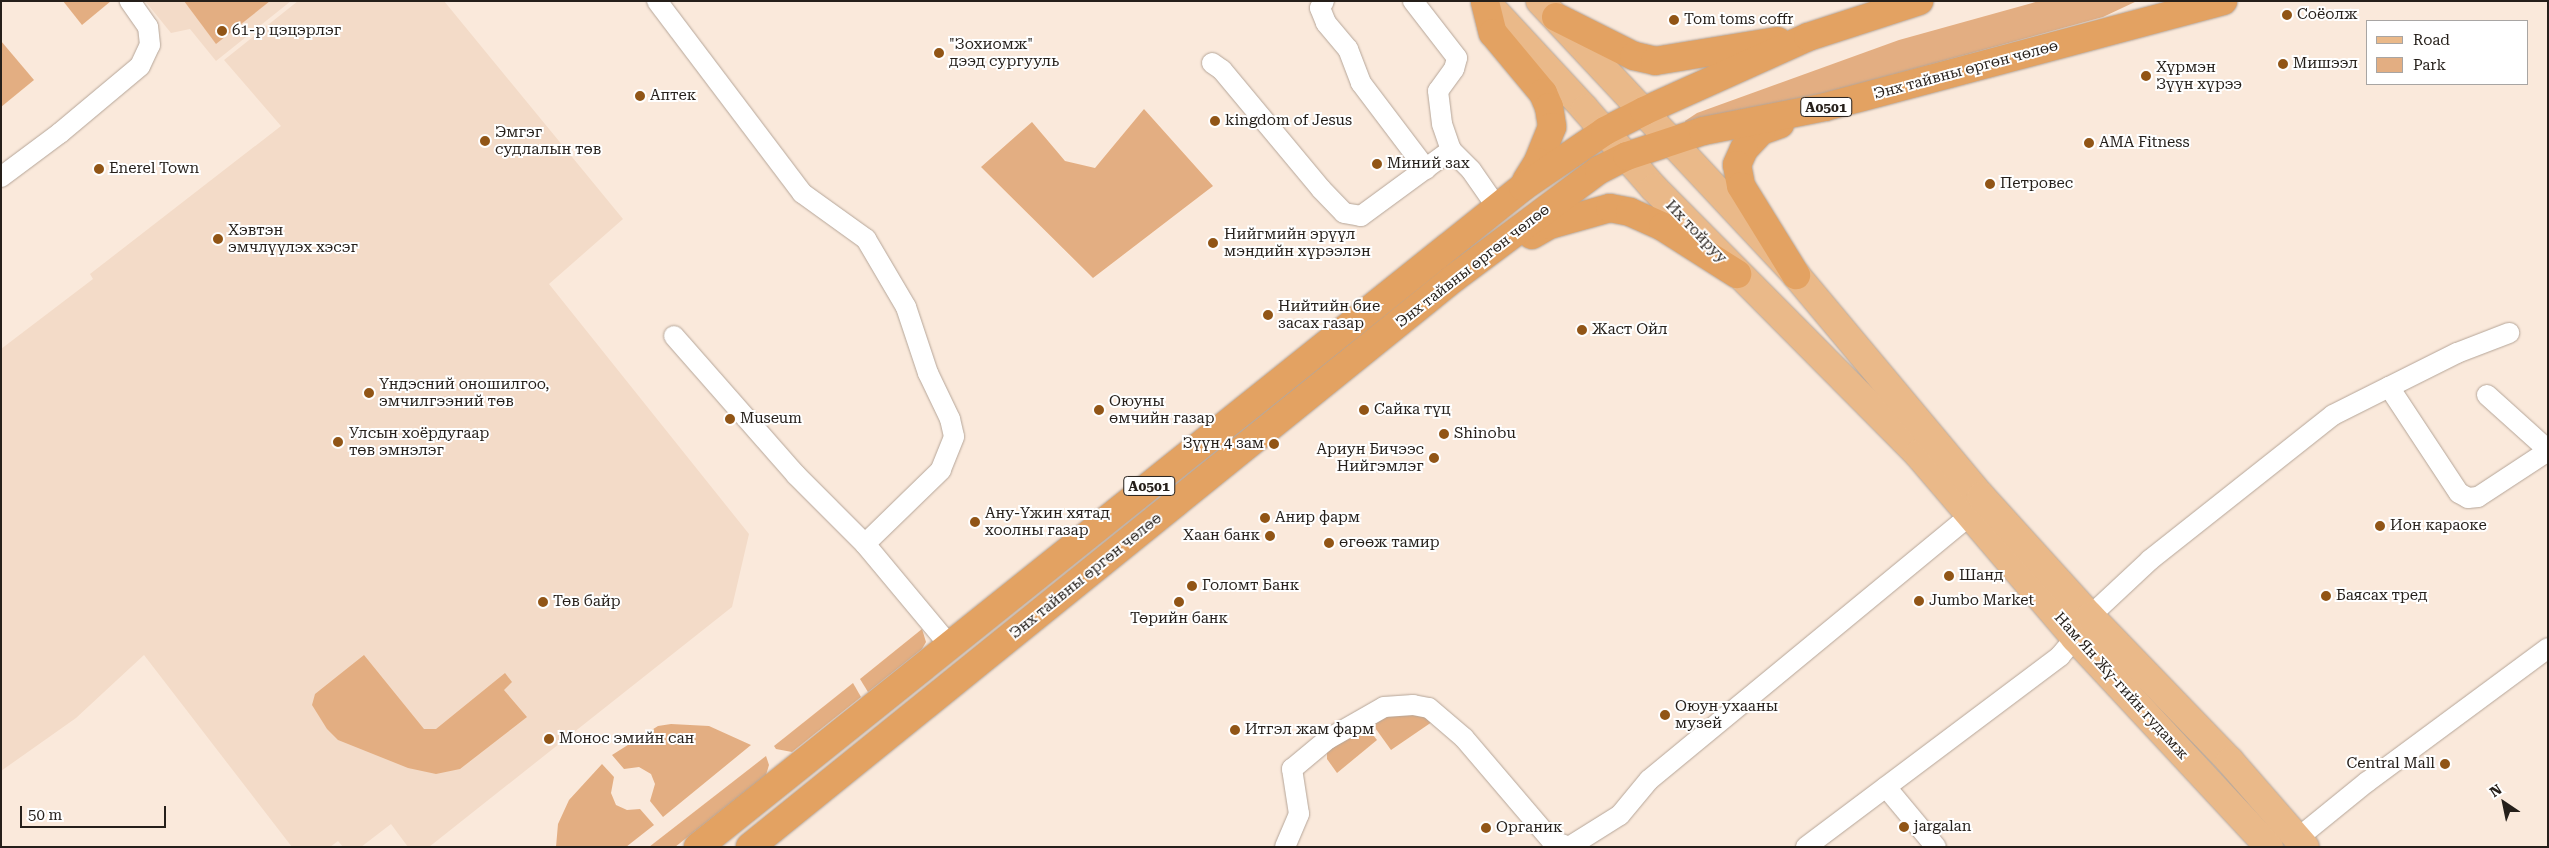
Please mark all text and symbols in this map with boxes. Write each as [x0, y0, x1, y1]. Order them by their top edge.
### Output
place label: Соёолж [2297, 6, 2358, 24]
marker: Соёолж [2281, 9, 2293, 21]
place label: Tom toms coffr [1684, 11, 1793, 29]
marker: Tom toms coffr [1668, 14, 1680, 26]
legend [2366, 20, 2529, 85]
place label: 61-р цэцэрлэг [232, 22, 341, 40]
marker: 61-р цэцэрлэг [216, 25, 228, 37]
text: Road [2413, 31, 2450, 49]
place label: "Зохиомж" дээд сургууль [949, 35, 1059, 70]
street label: Энх тайвны өргөн чөлөө [1872, 37, 2060, 103]
marker: "Зохиомж" дээд сургууль [933, 47, 945, 59]
place label: Мишээл [2293, 55, 2358, 73]
text: Park [2413, 56, 2446, 74]
place label: Хүрмэн Зүүн хүрээ [2156, 58, 2242, 93]
marker: Мишээл [2277, 58, 2289, 70]
marker: Хүрмэн Зүүн хүрээ [2140, 70, 2152, 82]
place label: Аптек [650, 87, 696, 105]
marker: Аптек [634, 90, 646, 102]
road number: A0501 [1800, 95, 1852, 118]
place label: kingdom of Jesus [1225, 112, 1352, 130]
marker: kingdom of Jesus [1209, 115, 1221, 127]
place label: Эмгэг судлалын төв [495, 123, 601, 158]
place label: AMA Fitness [2099, 134, 2190, 152]
marker: Эмгэг судлалын төв [479, 135, 491, 147]
marker: AMA Fitness [2083, 137, 2095, 149]
place label: Миний зах [1387, 155, 1470, 173]
marker: Миний зах [1371, 158, 1383, 170]
place label: Enerel Town [109, 160, 199, 178]
marker: Enerel Town [93, 163, 105, 175]
place label: Петровес [2000, 175, 2073, 193]
marker: Петровес [1984, 178, 1996, 190]
street label: Их тойруу [1662, 197, 1730, 267]
street label: Энх тайвны өргөн чөлөө [1393, 200, 1553, 332]
place label: Хэвтэн эмчлүүлэх хэсэг [228, 221, 358, 256]
place label: Нийгмийн эрүүл мэндийн хүрээлэн [1224, 225, 1371, 260]
marker: Хэвтэн эмчлүүлэх хэсэг [212, 233, 224, 245]
marker: Нийгмийн эрүүл мэндийн хүрээлэн [1206, 236, 1220, 250]
place label: Нийтийн бие засах газар [1278, 297, 1380, 332]
marker: Нийтийн бие засах газар [1262, 309, 1274, 321]
place label: Жаст Ойл [1592, 321, 1668, 339]
marker: Жаст Ойл [1576, 324, 1588, 336]
place label: Үндэсний оношилгоо, эмчилгээний төв [379, 375, 549, 410]
marker: Үндэсний оношилгоо, эмчилгээний төв [363, 387, 375, 399]
place label: Оюуны өмчийн газар [1109, 392, 1215, 427]
place label: Сайка түц [1374, 401, 1451, 419]
marker: Оюуны өмчийн газар [1093, 404, 1105, 416]
marker: Сайка түц [1358, 404, 1370, 416]
place label: Museum [740, 410, 802, 428]
marker: Museum [724, 413, 736, 425]
place label: Улсын хоёрдугаар төв эмнэлэг [349, 424, 489, 459]
place label: Shinobu [1454, 425, 1516, 443]
marker: Shinobu [1438, 428, 1450, 440]
marker: Улсын хоёрдугаар төв эмнэлэг [331, 435, 345, 449]
place label: Зүүн 4 зам [1183, 435, 1264, 453]
marker: Зүүн 4 зам [1268, 438, 1280, 450]
place label: Ариун Бичээс Нийгэмлэг [1317, 440, 1424, 475]
marker: Ариун Бичээс Нийгэмлэг [1428, 452, 1440, 464]
road number: A0501 [1123, 474, 1175, 498]
place label: Ану-Үжин хятад хоолны газар [985, 504, 1110, 539]
street label: Энх тайвны өргөн чөлөө [1006, 509, 1166, 643]
place label: Анир фарм [1275, 509, 1360, 527]
marker: Анир фарм [1259, 512, 1271, 524]
marker: Ану-Үжин хятад хоолны газар [969, 516, 981, 528]
place label: Ион караоке [2390, 517, 2487, 535]
marker: Ион караоке [2374, 520, 2386, 532]
place label: Хаан банк [1183, 527, 1260, 545]
marker: Хаан банк [1264, 530, 1276, 542]
place label: өгөөж тамир [1339, 534, 1440, 552]
marker: өгөөж тамир [1323, 537, 1335, 549]
place label: Шанд [1959, 567, 2003, 585]
marker: Шанд [1943, 570, 1955, 582]
place label: Голомт Банк [1202, 577, 1299, 595]
marker: Голомт Банк [1186, 580, 1198, 592]
place label: Баясах тред [2336, 587, 2428, 605]
marker: Баясах тред [2320, 590, 2332, 602]
place label: Jumbo Market [1929, 592, 2034, 610]
place label: Төв байр [553, 593, 621, 611]
marker: Jumbo Market [1913, 595, 1925, 607]
marker: Төв байр [537, 596, 549, 608]
marker: Төрийн банк [1173, 596, 1185, 608]
street label: Нам Ян Жү-гийн гудамж [2050, 609, 2192, 763]
place label: Төрийн банк [1130, 610, 1228, 628]
place label: Оюун ухааны музей [1675, 697, 1778, 732]
marker: Оюун ухааны музей [1659, 709, 1671, 721]
place label: Итгэл жам фарм [1245, 721, 1374, 739]
marker: Итгэл жам фарм [1229, 724, 1241, 736]
place label: Монос эмийн сан [559, 730, 694, 748]
marker: Монос эмийн сан [543, 733, 555, 745]
place label: Central Mall [2347, 755, 2435, 773]
marker: Central Mall [2439, 758, 2451, 770]
north arrow [2479, 778, 2529, 828]
text: N [2487, 781, 2505, 800]
scale bar [22, 796, 169, 828]
text: 50 m [28, 806, 62, 824]
place label: jargalan [1914, 818, 1971, 836]
place label: Органик [1496, 819, 1563, 837]
marker: jargalan [1898, 821, 1910, 833]
marker: Органик [1480, 822, 1492, 834]

